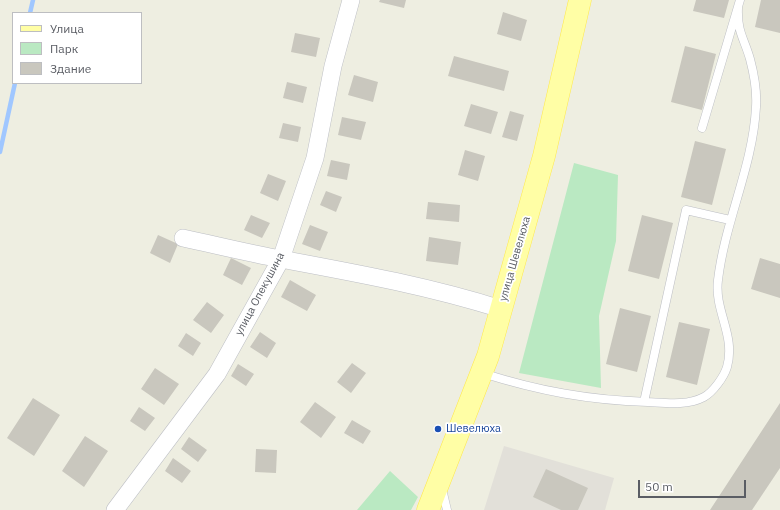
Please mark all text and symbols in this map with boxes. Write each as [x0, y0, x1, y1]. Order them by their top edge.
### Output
legend [12, 12, 142, 84]
text: Улица [50, 21, 84, 36]
text: Парк [50, 41, 78, 56]
text: Здание [50, 61, 91, 76]
street label: улица Шевелюха [497, 215, 533, 303]
street label: улица Опекушина [233, 250, 287, 338]
place label: Шевелюха [446, 422, 501, 436]
marker: Шевелюха [433, 424, 443, 434]
scale bar [640, 472, 748, 498]
text: 50 m [645, 479, 673, 494]

